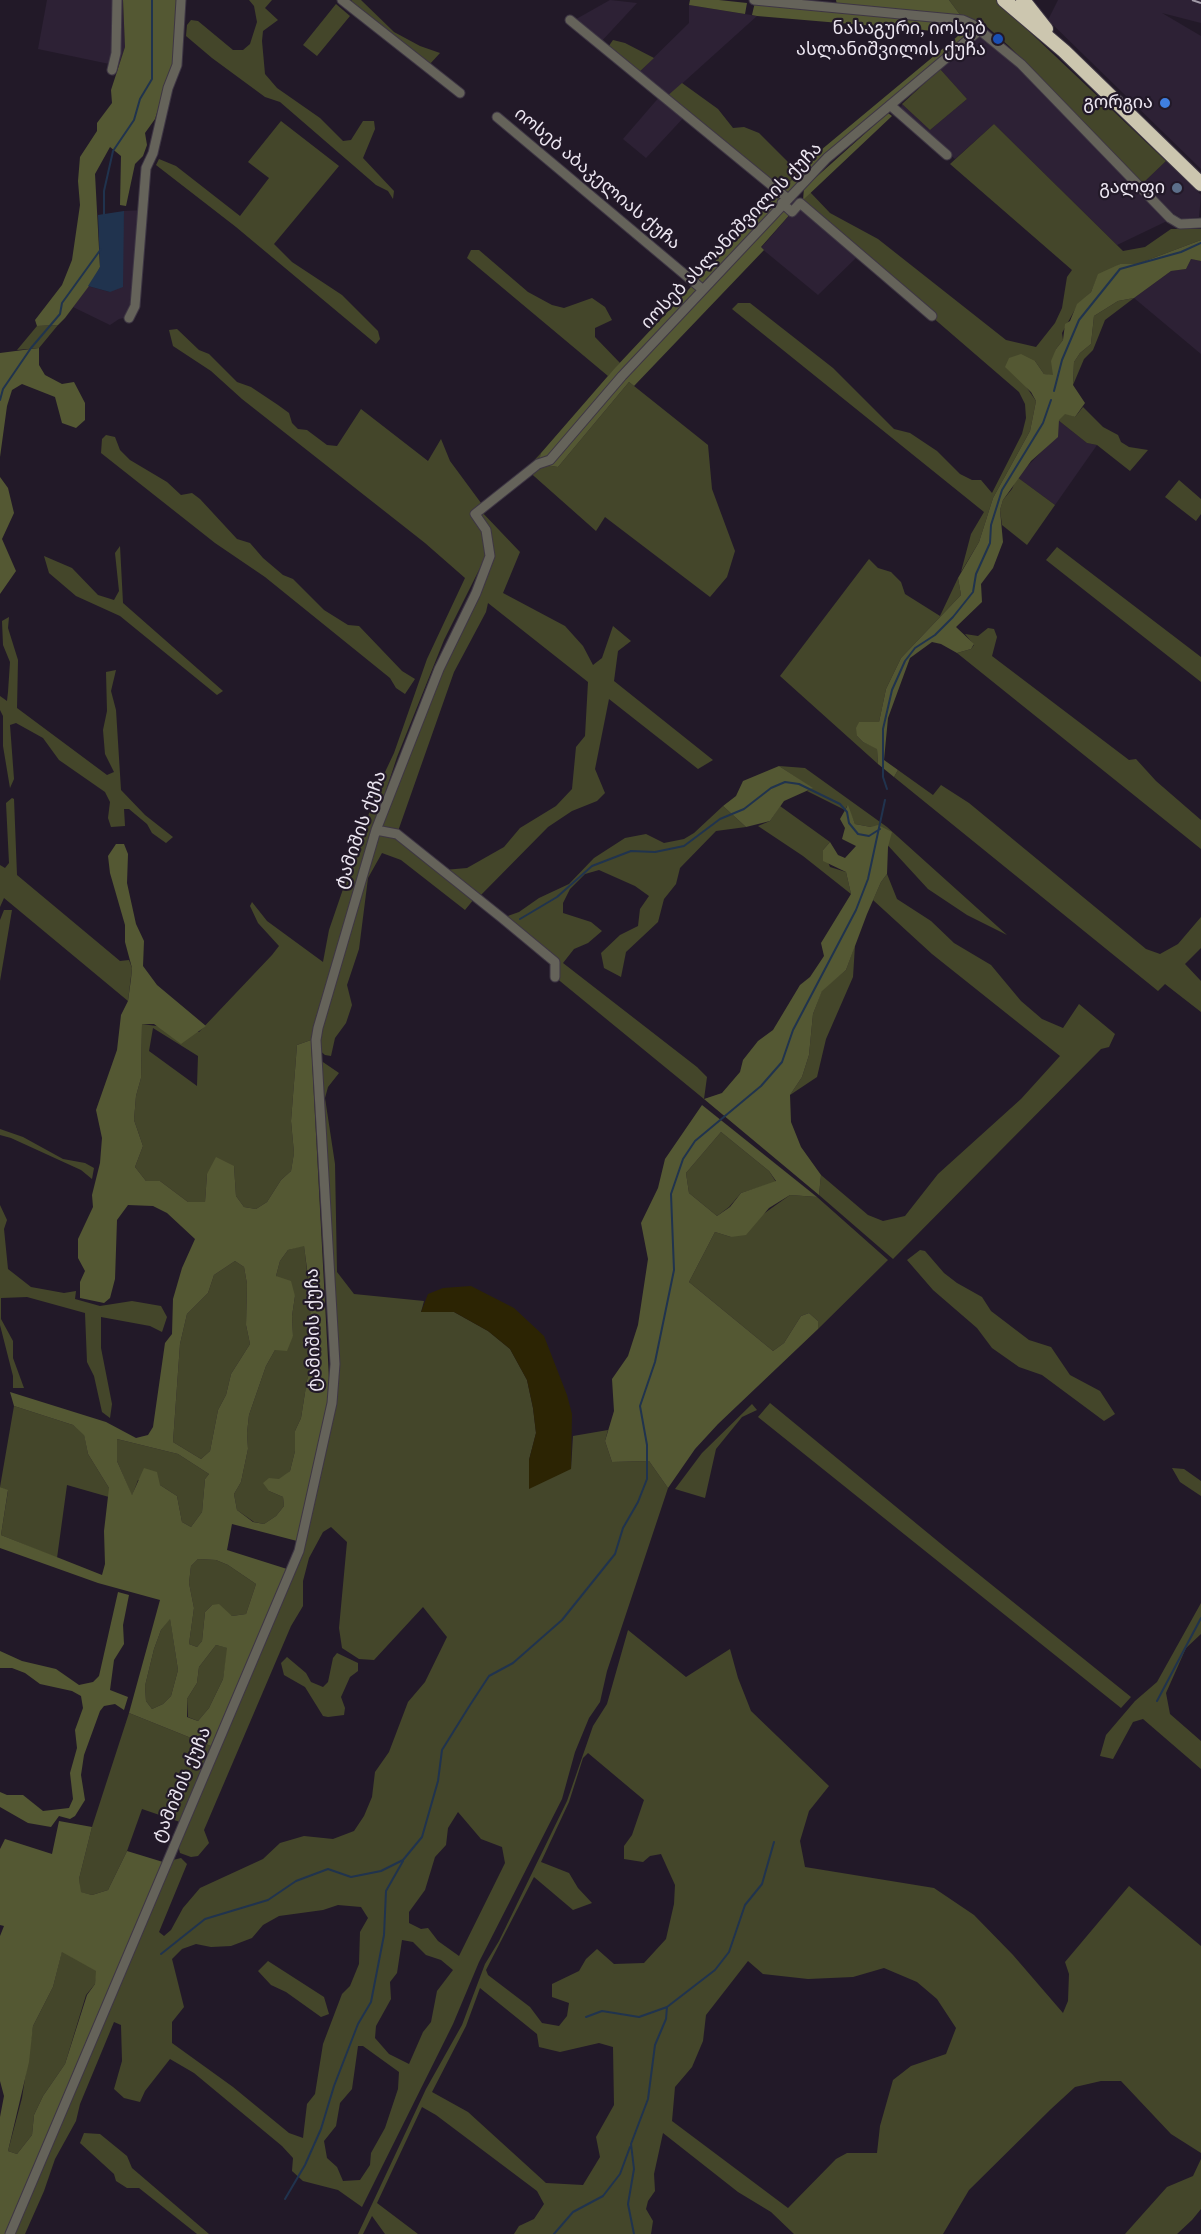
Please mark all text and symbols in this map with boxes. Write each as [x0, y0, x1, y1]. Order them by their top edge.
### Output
place label: ნასაგური, იოსებ ასლანიშვილის ქუჩა [796, 18, 986, 60]
marker: ნასაგური, იოსებ ასლანიშვილის ქუჩა [991, 32, 1005, 46]
place label: გორგია [1083, 92, 1153, 114]
marker: გორგია [1158, 96, 1172, 110]
street label: იოსებ აბაკელიას ქუჩა [510, 103, 684, 255]
street label: იოსებ ასლანიშვილის ქუჩა [637, 138, 827, 334]
place label: გალფი [1099, 177, 1165, 199]
marker: გალფი [1170, 181, 1184, 195]
street label: ტამიშის ქუჩა [331, 768, 391, 892]
street label: ტამიშის ქუჩა [302, 1268, 326, 1392]
street label: ტამიშის ქუჩა [148, 1724, 216, 1846]

